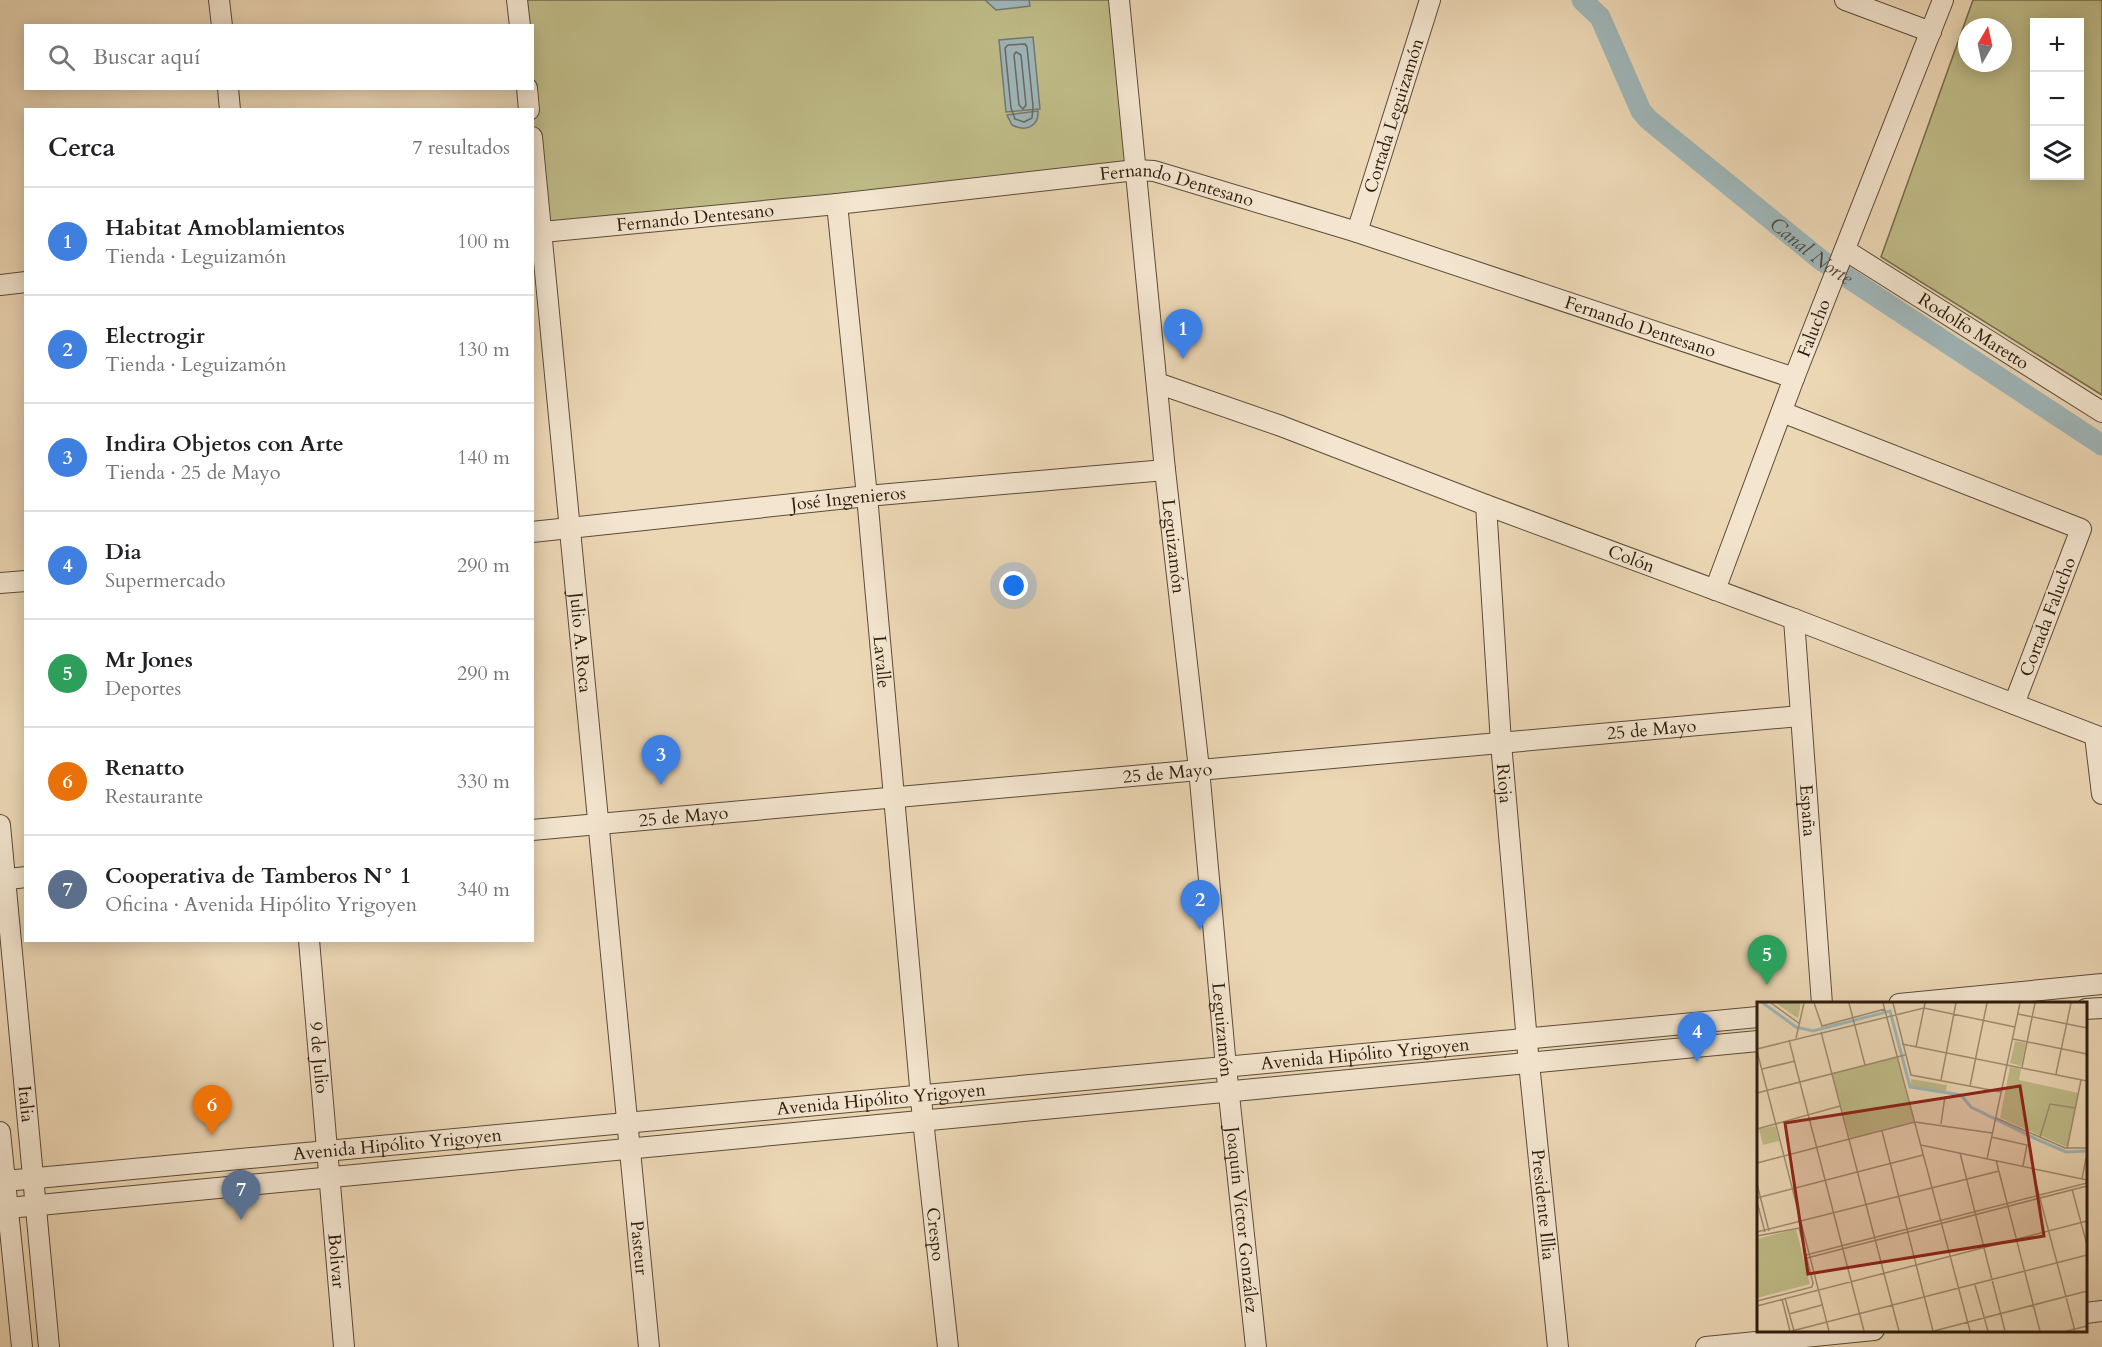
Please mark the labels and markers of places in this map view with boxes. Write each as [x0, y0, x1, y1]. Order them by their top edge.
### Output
pin: 1 [1164, 310, 1202, 359]
pin: 3 [642, 736, 680, 785]
pin: 2 [1180, 880, 1220, 930]
pin: 5 [1748, 936, 1786, 985]
pin: 4 [1678, 1012, 1716, 1062]
pin: 6 [192, 1086, 232, 1135]
pin: 7 [222, 1170, 260, 1220]

